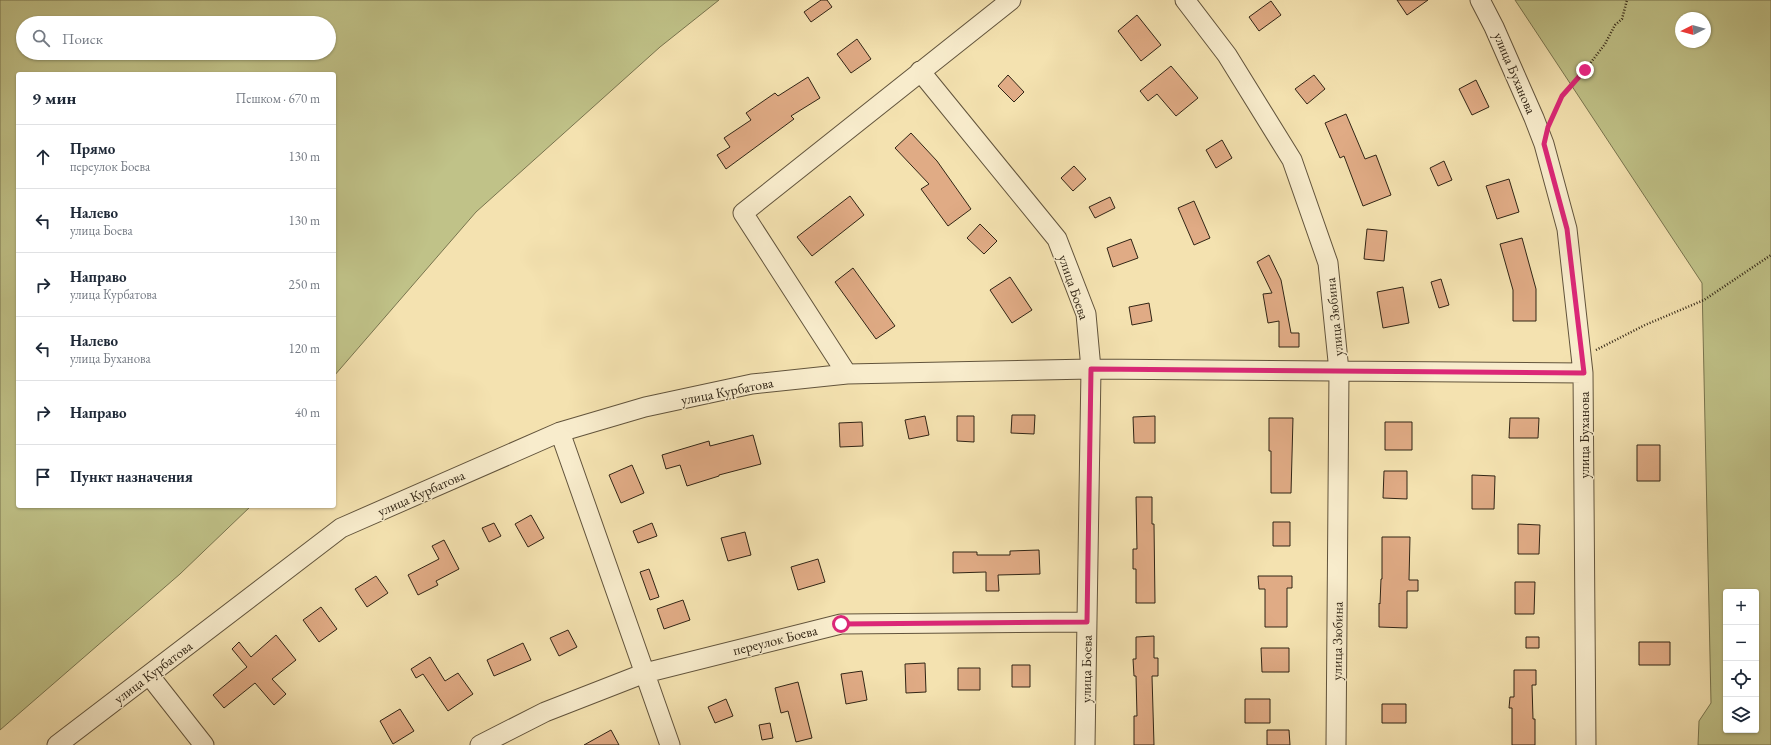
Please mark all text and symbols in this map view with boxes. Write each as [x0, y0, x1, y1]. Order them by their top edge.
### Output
north arrow [1675, 12, 1711, 48]
search box [16, 16, 336, 60]
icon: search [30, 27, 52, 49]
text: Поиск [62, 29, 103, 48]
street label: улица Буханова [1490, 29, 1540, 117]
route end [1576, 61, 1594, 79]
text: 9 мин [32, 87, 76, 109]
text: Пешком · 670 m [236, 90, 320, 107]
text: Прямо [70, 139, 115, 158]
icon: ahead [32, 146, 54, 168]
text: 130 m [289, 148, 320, 165]
text: переулок Боева [70, 158, 150, 175]
text: Налево [70, 203, 118, 222]
icon: left [32, 210, 54, 232]
text: 130 m [289, 212, 320, 229]
text: улица Боева [70, 222, 133, 239]
street label: улица Боева [1054, 252, 1094, 322]
text: Направо [70, 267, 127, 286]
icon: right [32, 274, 54, 296]
text: 250 m [289, 276, 320, 293]
street label: улица Зюбина [1321, 276, 1347, 357]
text: улица Курбатова [70, 286, 157, 303]
text: Налево [70, 331, 118, 350]
icon: left [32, 338, 54, 360]
text: 120 m [289, 340, 320, 357]
text: улица Буханова [70, 350, 151, 367]
street label: улица Курбатова [679, 373, 775, 409]
street label: улица Буханова [1575, 391, 1593, 478]
icon: right [32, 402, 54, 424]
text: Направо [70, 403, 127, 422]
text: 40 m [295, 404, 320, 421]
icon: arrive [32, 466, 54, 488]
street label: улица Курбатова [375, 466, 468, 520]
text: Пункт назначения [70, 467, 193, 486]
map controls [1723, 589, 1759, 733]
button: + [1723, 589, 1759, 625]
street label: улица Зюбина [1327, 601, 1347, 681]
route start [832, 615, 850, 633]
street label: переулок Боева [731, 621, 819, 659]
button: − [1723, 625, 1759, 661]
street label: улица Боева [1076, 635, 1096, 703]
street label: улица Курбатова [110, 636, 196, 707]
button: locate [1723, 661, 1759, 697]
button: layers [1723, 697, 1759, 733]

